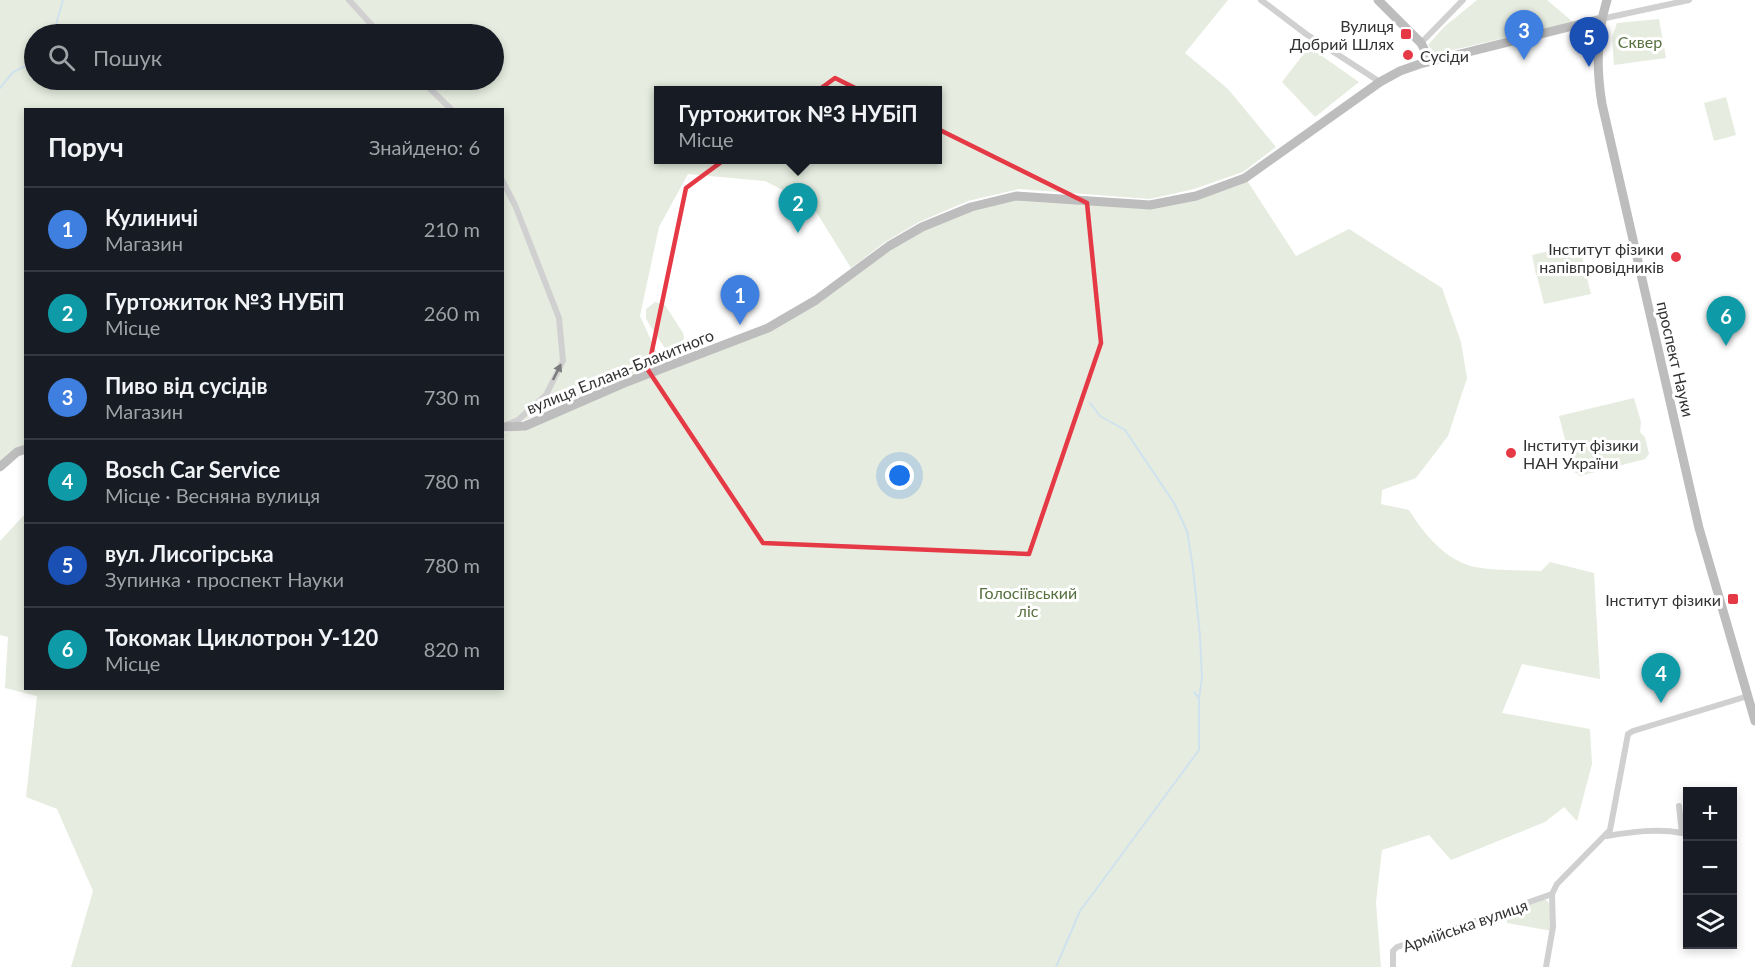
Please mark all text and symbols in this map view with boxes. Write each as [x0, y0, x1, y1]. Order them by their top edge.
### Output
pin: 3 [1504, 10, 1544, 60]
place label: Вулиця Добрий Шлях [1290, 16, 1394, 53]
pin: 5 [1570, 17, 1608, 67]
search box [24, 24, 504, 90]
marker: Вулиця Добрий Шлях [1399, 27, 1413, 41]
park label: Сквер [1618, 32, 1662, 51]
icon: search [45, 41, 78, 74]
text: Пошук [93, 44, 162, 71]
place label: Сусіди [1420, 46, 1469, 65]
marker: Сусіди [1401, 48, 1415, 62]
popup [654, 86, 942, 164]
text: Гуртожиток №3 НУБіП [678, 100, 918, 127]
text: Місце [678, 127, 733, 151]
text: Поруч [48, 131, 124, 163]
text: Знайдено: 6 [369, 135, 480, 159]
pin: 2 [778, 184, 818, 233]
text: Кулиничі [105, 204, 198, 231]
text: 1 [62, 217, 73, 241]
text: 210 m [424, 217, 480, 241]
text: Магазин [105, 231, 183, 255]
place label: Інститут фізики напівпровідників [1539, 239, 1664, 276]
marker: Інститут фізики напівпровідників [1669, 250, 1683, 264]
pin: 1 [720, 276, 760, 325]
text: Гуртожиток №3 НУБіП [105, 288, 345, 315]
pin: 6 [1706, 296, 1746, 346]
street label: проспект Науки [1653, 299, 1699, 419]
text: 2 [62, 301, 73, 325]
text: 260 m [424, 301, 480, 325]
text: Місце [105, 315, 160, 339]
street label: вулиця Еллана-Блакитного [524, 325, 716, 417]
one-way arrow [552, 363, 562, 380]
text: Пиво від сусідів [105, 372, 268, 399]
text: 3 [62, 385, 73, 409]
text: 730 m [424, 385, 480, 409]
text: Магазин [105, 399, 183, 423]
place label: Інститут фізики НАН України [1523, 435, 1639, 472]
marker: Інститут фізики НАН України [1504, 446, 1518, 460]
text: Bosch Car Service [105, 456, 280, 483]
your location [885, 461, 914, 490]
text: 4 [62, 469, 73, 493]
text: 780 m [424, 469, 480, 493]
text: Місце · Весняна вулиця [105, 483, 320, 507]
text: вул. Лисогірська [105, 540, 274, 567]
text: 5 [62, 553, 73, 577]
text: 780 m [424, 553, 480, 577]
text: Зупинка · проспект Науки [105, 567, 344, 591]
park label: Голосіївський ліс [979, 583, 1077, 620]
place label: Інститут фізики [1605, 590, 1721, 609]
marker: Інститут фізики [1726, 592, 1740, 606]
text: Токомак Циклотрон У-120 [105, 624, 378, 651]
text: 6 [62, 637, 73, 661]
text: 820 m [424, 637, 480, 661]
text: Місце [105, 651, 160, 675]
pin: 4 [1642, 654, 1680, 703]
map controls [1683, 787, 1737, 949]
button: + [1683, 787, 1737, 841]
button: − [1683, 841, 1737, 895]
street label: Армійська вулиця [1400, 895, 1530, 955]
button: layers [1683, 895, 1737, 949]

